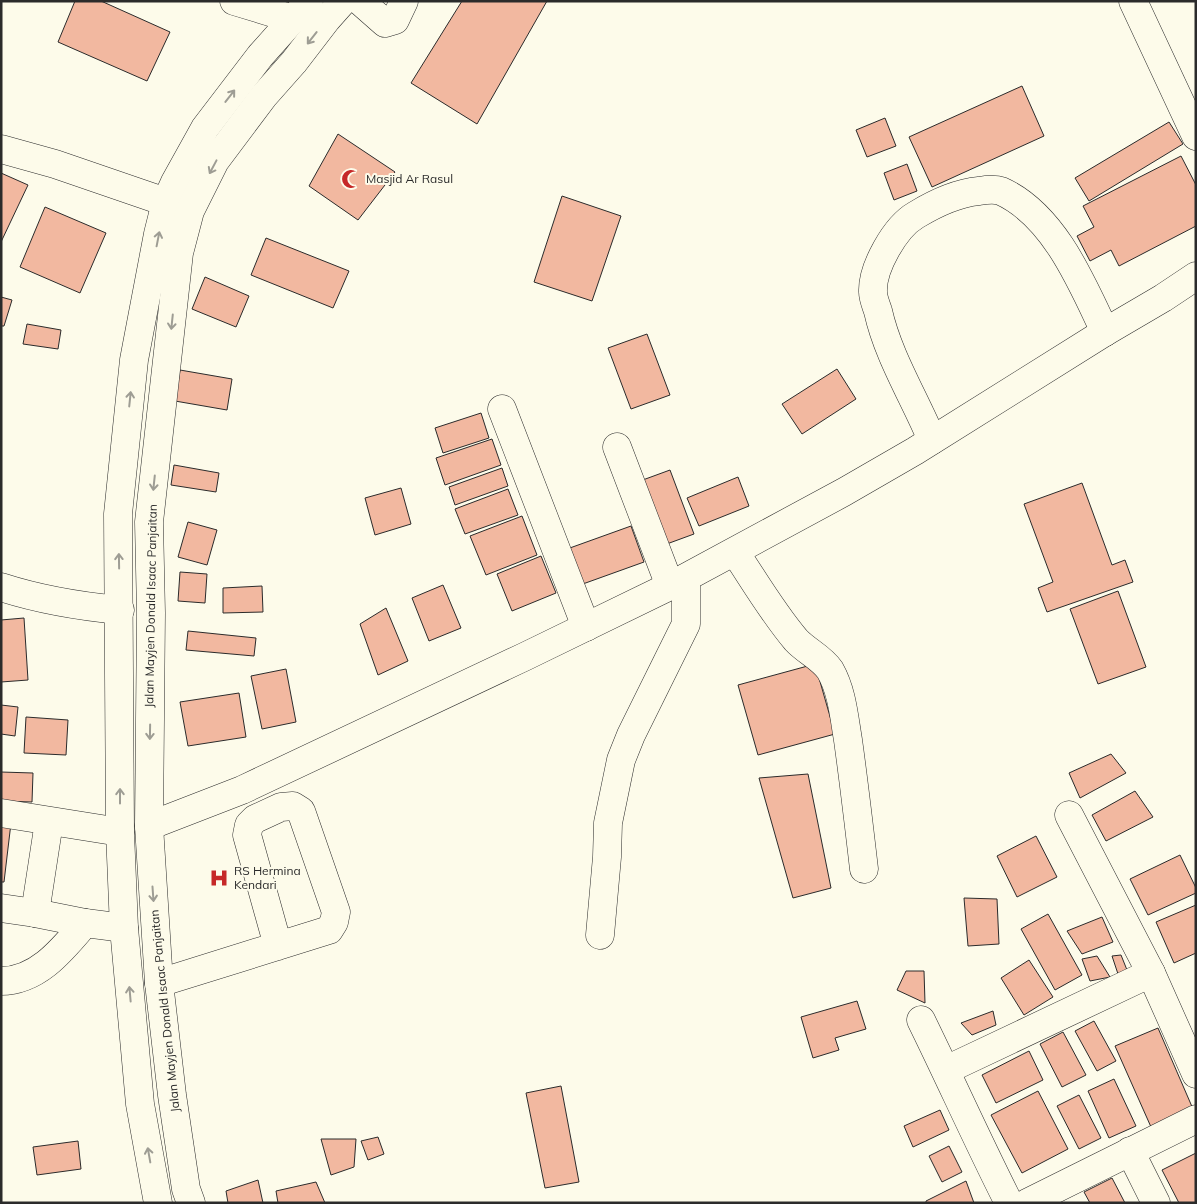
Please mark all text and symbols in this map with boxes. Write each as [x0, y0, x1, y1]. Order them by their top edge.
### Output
one-way arrow [306, 31, 317, 44]
one-way arrow [225, 89, 235, 103]
one-way arrow [207, 159, 217, 174]
mosque icon: Masjid Ar Rasul [340, 168, 362, 190]
place label: Masjid Ar Rasul [366, 171, 453, 186]
one-way arrow [153, 231, 163, 247]
one-way arrow [167, 314, 176, 330]
one-way arrow [125, 391, 135, 407]
one-way arrow [149, 475, 159, 491]
street label: Jalan Mayjen Donald Isaac Panjaitan [141, 504, 160, 708]
one-way arrow [114, 553, 124, 570]
one-way arrow [145, 724, 155, 740]
one-way arrow [115, 789, 125, 805]
place label: RS Hermina Kendari [234, 863, 301, 892]
hospital icon: RS Hermina Kendari [208, 867, 230, 889]
one-way arrow [148, 886, 157, 902]
street label: Jalan Mayjen Donald Isaac Panjaitan [146, 909, 183, 1113]
one-way arrow [125, 986, 135, 1002]
one-way arrow [144, 1147, 154, 1163]

